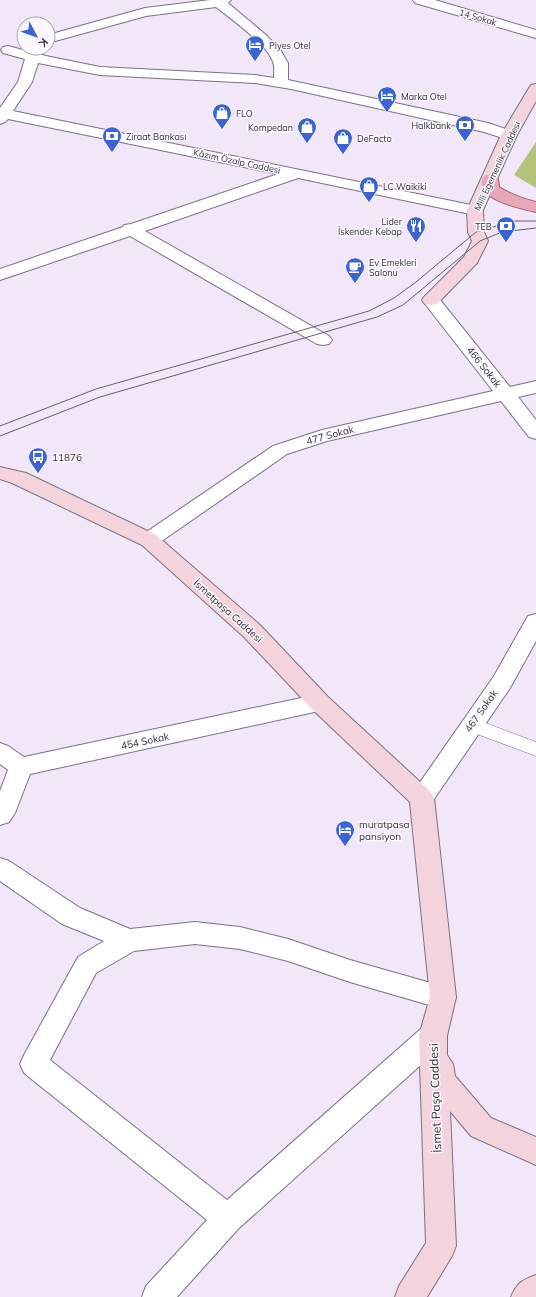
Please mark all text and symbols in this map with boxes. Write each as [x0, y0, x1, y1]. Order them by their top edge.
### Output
street label: 14 Sokak [458, 6, 498, 28]
north arrow [16, 16, 56, 56]
hotel icon: Piyes Otel [244, 34, 266, 62]
text: K [35, 35, 51, 50]
place label: Piyes Otel [269, 40, 311, 52]
hotel icon: Marka Otel [376, 85, 398, 113]
place label: Marka Otel [401, 91, 447, 102]
shop icon: FLO [211, 102, 233, 130]
place label: FLO [236, 108, 253, 119]
bank icon: Halkbank [454, 114, 476, 142]
shop icon: Kompedan [296, 116, 318, 144]
place label: Halkbank [411, 120, 451, 131]
street label: Milli Egemenlik Caddesi [471, 120, 523, 212]
place label: Kompedan [248, 122, 293, 133]
bank icon: Ziraat Bankası [101, 125, 123, 153]
shop icon: DeFacto [332, 127, 354, 155]
place label: Ziraat Bankası [126, 131, 186, 142]
place label: DeFacto [357, 133, 392, 144]
street label: Kâzım Özalp Caddesi [192, 146, 282, 176]
shop icon: LC Waikiki [358, 175, 380, 203]
place label: LC Waikiki [383, 181, 427, 192]
restaurant icon: Lider İskender Kebap [405, 215, 427, 243]
bank icon: TEB [495, 215, 517, 243]
place label: Lider İskender Kebap [338, 216, 403, 237]
place label: TEB [475, 221, 492, 232]
cafe icon: Ev Emekleri Salonu [344, 256, 366, 284]
place label: Ev Emekleri Salonu [369, 257, 417, 278]
street label: 466 Sokak [464, 344, 505, 391]
street label: 477 Sokak [305, 422, 356, 448]
bus stop icon: 11876 [27, 446, 49, 474]
place label: 11876 [52, 451, 82, 464]
street label: İsmetpaşa Caddesi [191, 577, 265, 645]
street label: 467 Sokak [462, 687, 501, 735]
street label: 454 Sokak [120, 729, 171, 752]
place label: muratpasa pansiyon [359, 818, 410, 843]
hotel icon: muratpasa pansiyon [334, 819, 356, 847]
street label: İsmet Paşa Caddesi [426, 1043, 444, 1153]

